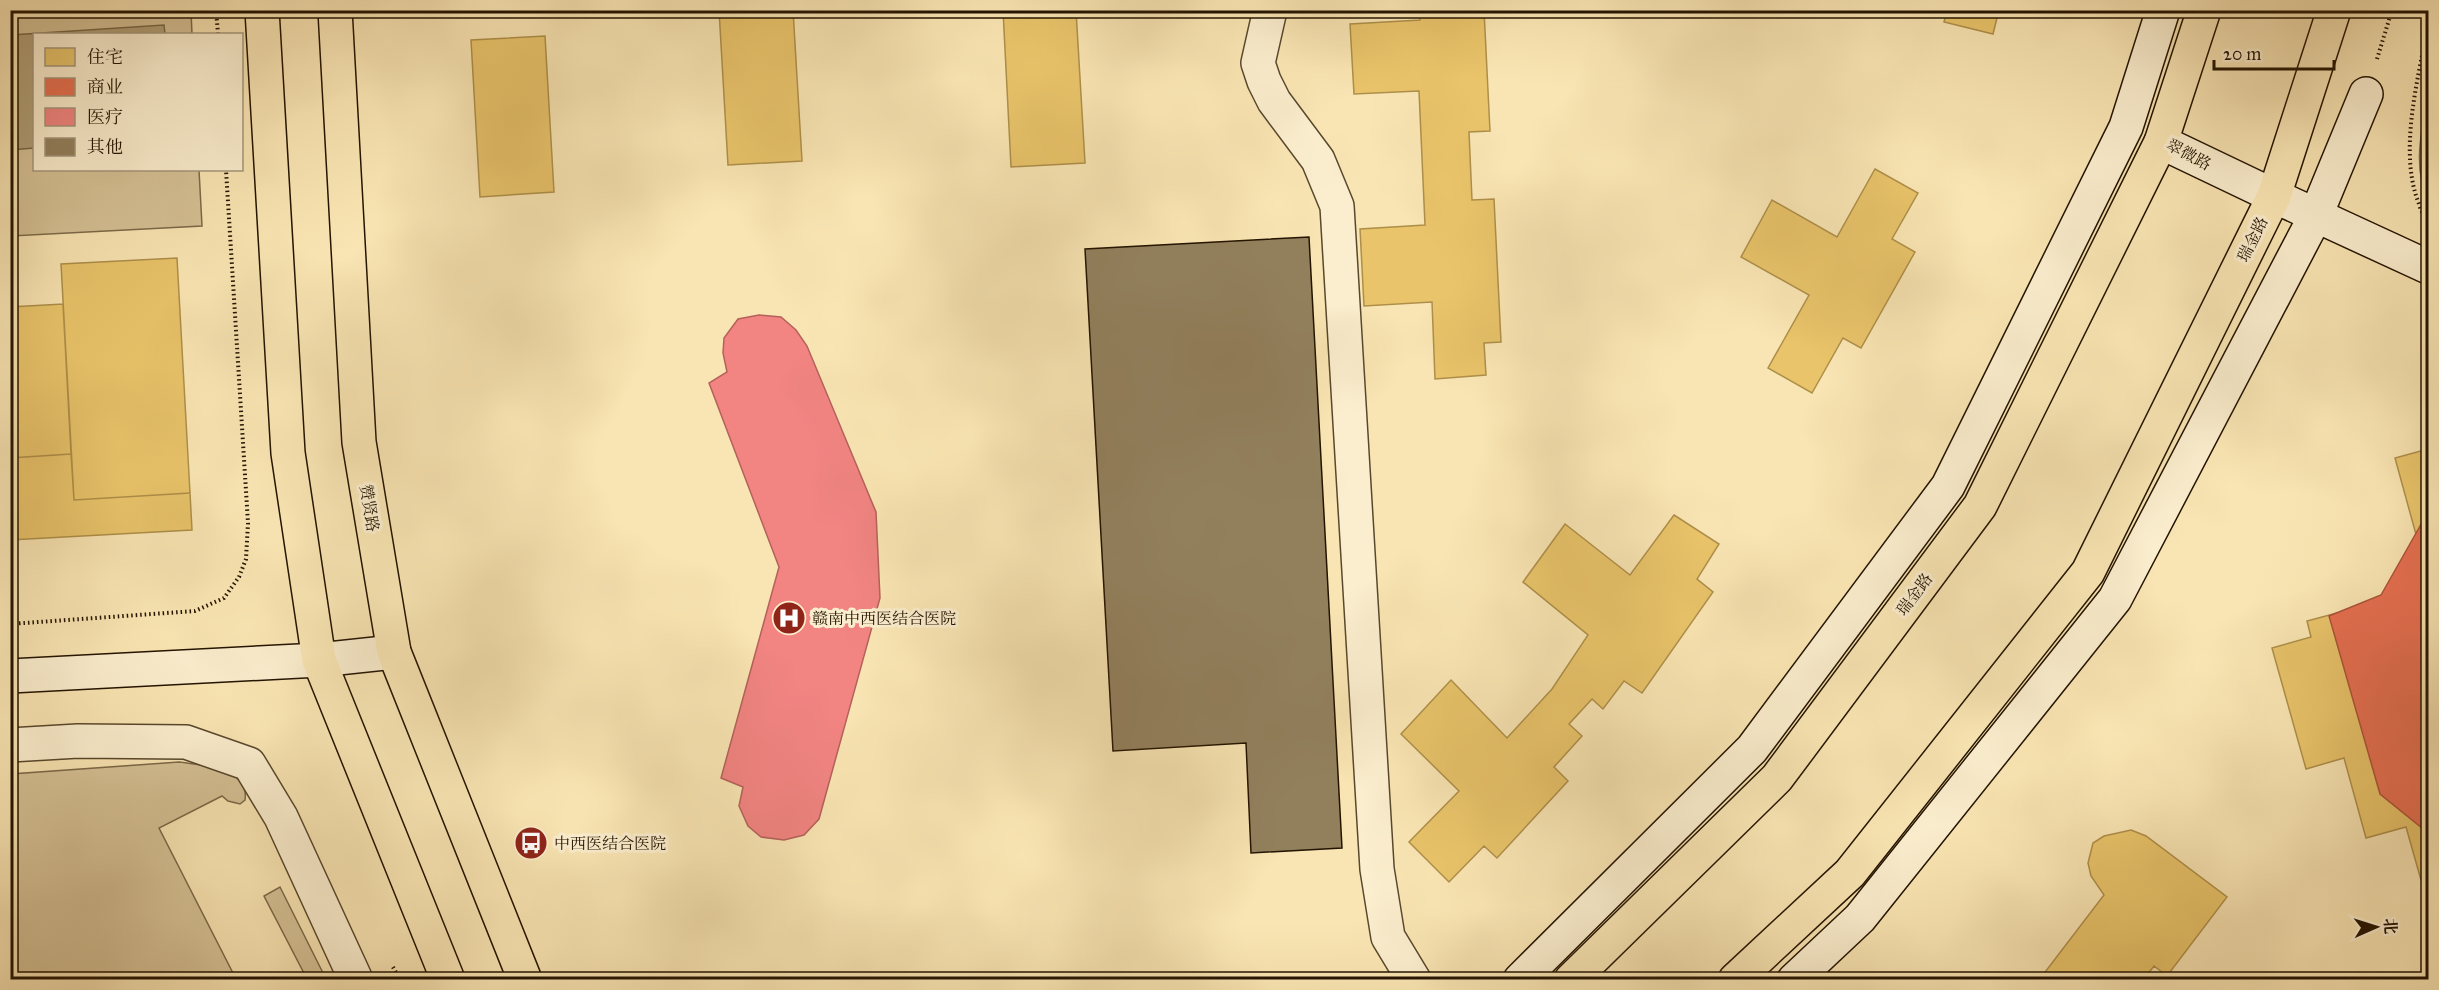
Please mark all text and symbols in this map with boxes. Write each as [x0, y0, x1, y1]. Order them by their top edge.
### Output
legend [33, 33, 243, 171]
scale bar [2214, 33, 2334, 71]
text: 20 m [2223, 43, 2261, 65]
text: 住宅 [87, 46, 123, 68]
text: 商业 [87, 76, 123, 98]
text: 医疗 [87, 106, 123, 128]
street label: 翠微路 [2163, 135, 2214, 174]
text: 其他 [87, 136, 123, 158]
street label: 瑞金路 [2233, 213, 2272, 265]
street label: 赞贤路 [356, 483, 383, 533]
street label: 瑞金路 [1892, 569, 1936, 619]
hospital icon: 赣南中西医结合医院 [771, 600, 807, 636]
place label: 赣南中西医结合医院 [812, 609, 956, 628]
bus stop icon: 中西医结合医院 [513, 825, 549, 861]
place label: 中西医结合医院 [554, 834, 666, 853]
north arrow [2346, 897, 2406, 957]
text: 北 [2381, 918, 2400, 935]

